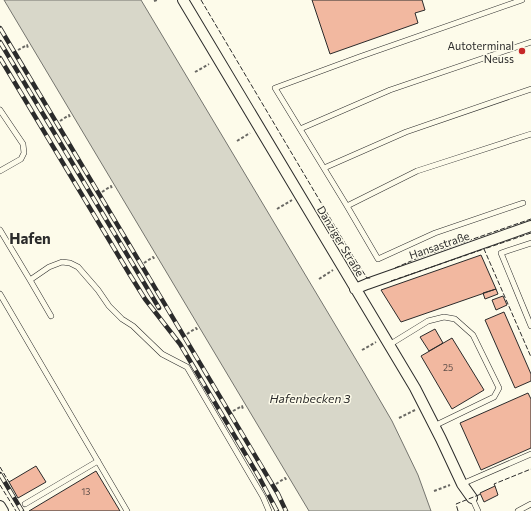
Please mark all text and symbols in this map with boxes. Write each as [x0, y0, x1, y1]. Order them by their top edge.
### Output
place label: Autoterminal Neuss [448, 39, 514, 65]
marker: Autoterminal Neuss [517, 46, 527, 56]
street label: Danziger Straße [315, 203, 367, 279]
district label: Hafen [9, 229, 51, 247]
street label: Hansastraße [407, 229, 471, 261]
house number: 25 [443, 362, 453, 373]
water label: Hafenbecken 3 [270, 391, 351, 405]
house number: 13 [82, 486, 90, 497]

